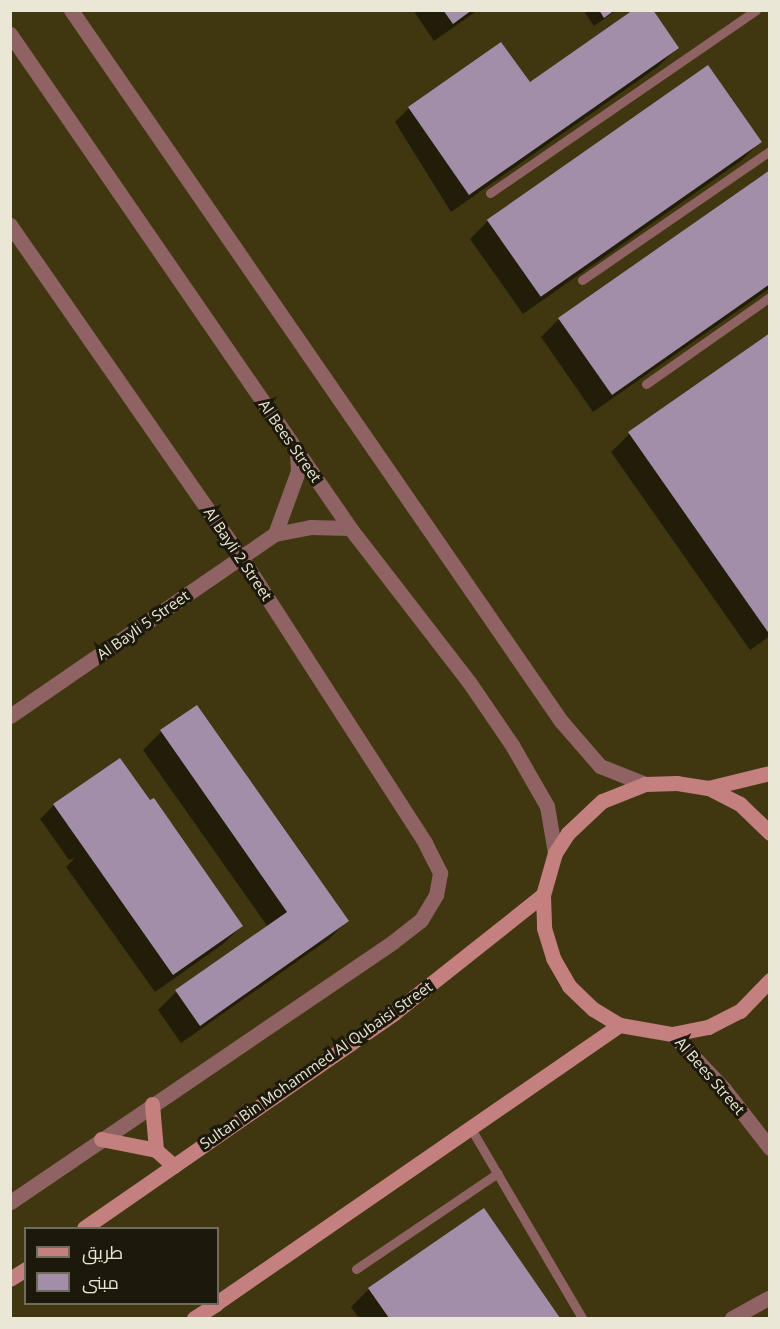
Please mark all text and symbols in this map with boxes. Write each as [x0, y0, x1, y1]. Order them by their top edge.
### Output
street label: Al Bees Street [255, 396, 325, 486]
street label: Al Bayli 2 Street [200, 504, 276, 604]
street label: Al Bayli 5 Street [93, 586, 193, 664]
street label: Sultan Bin Mohammed Al Qubaisi Street [196, 977, 436, 1153]
street label: Al Bees Street [672, 1034, 748, 1118]
legend [24, 1227, 219, 1305]
text: طريق [82, 1240, 123, 1264]
text: مبنى [82, 1270, 119, 1294]

